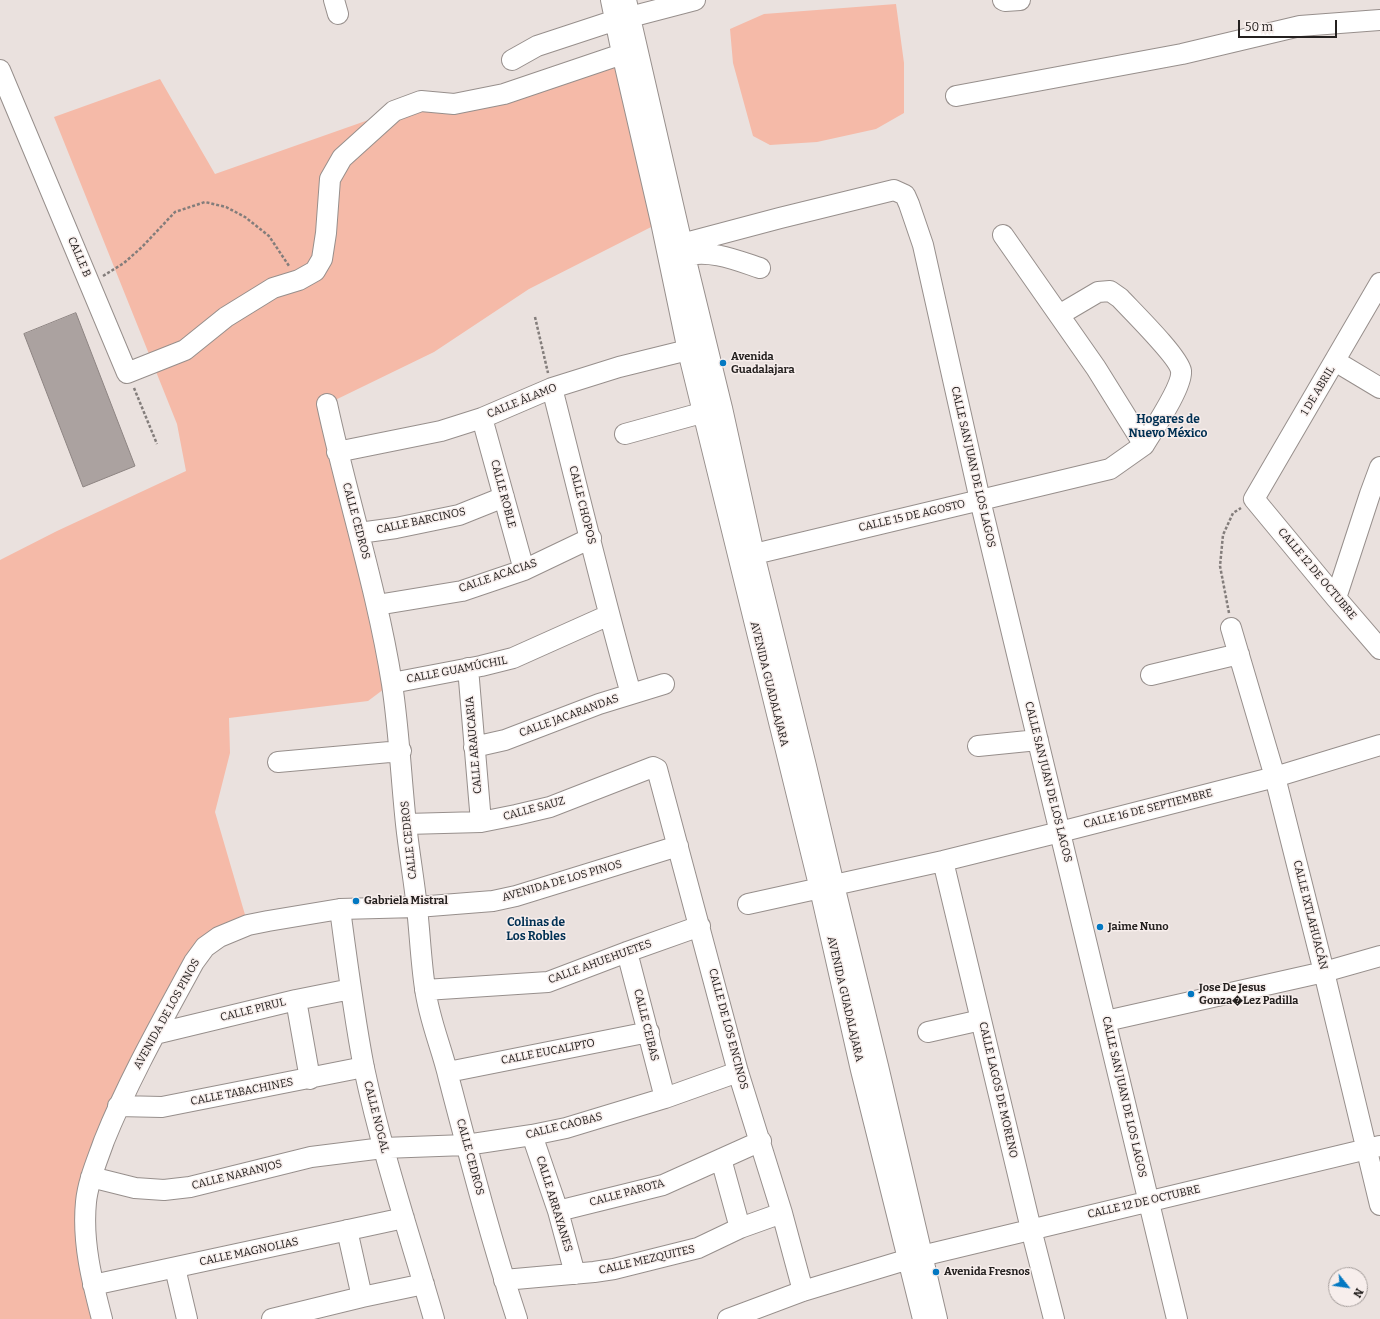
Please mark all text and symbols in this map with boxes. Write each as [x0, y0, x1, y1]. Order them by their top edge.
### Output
scale bar [1240, 12, 1339, 38]
text: 50 m [1245, 20, 1273, 34]
street label: CALLE B [65, 235, 93, 279]
place label: Avenida Guadalajara [731, 350, 795, 376]
marker: Avenida Guadalajara [718, 358, 728, 368]
street label: 1 DE ABRIL [1298, 364, 1338, 418]
street label: CALLE ÁLAMO [485, 381, 559, 421]
street label: CALLE SAN JUAN DE LOS LAGOS [948, 385, 998, 549]
district label: Hogares de Nuevo México [1129, 413, 1207, 441]
street label: CALLE ROBLE [488, 458, 518, 530]
street label: CALLE CHOPOS [566, 464, 598, 546]
street label: CALLE CEDROS [339, 481, 373, 561]
street label: CALLE 15 DE AGOSTO [857, 497, 967, 535]
street label: CALLE BARCINOS [375, 505, 467, 537]
street label: CALLE 12 DE OCTUBRE [1275, 526, 1359, 622]
street label: CALLE ACACIAS [457, 556, 539, 596]
street label: AVENIDA GUADALAJARA [747, 620, 791, 748]
street label: CALLE GUAMÚCHIL [406, 654, 508, 686]
street label: CALLE JACARANDAS [517, 692, 621, 740]
street label: CALLE ARAUCARIA [463, 696, 485, 794]
street label: CALLE SAN JUAN DE LOS LAGOS [1022, 700, 1074, 864]
street label: CALLE 16 DE SEPTIEMBRE [1082, 787, 1214, 831]
street label: CALLE SAUZ [502, 794, 566, 824]
street label: CALLE CEDROS [398, 800, 420, 880]
street label: AVENIDA DE LOS PINOS [500, 858, 624, 904]
street label: CALLE IXTLAHUACÁN [1290, 859, 1330, 971]
place label: Gabriela Mistral [364, 894, 448, 908]
marker: Gabriela Mistral [351, 896, 361, 906]
district label: Colinas de Los Robles [506, 916, 566, 944]
place label: Jaime Nuno [1108, 920, 1169, 934]
marker: Jaime Nuno [1095, 922, 1105, 932]
street label: AVENIDA GUADALAJARA [824, 935, 866, 1063]
street label: CALLE AHUEHUETES [546, 937, 654, 987]
street label: AVENIDA DE LOS PINOS [131, 956, 203, 1072]
street label: CALLE DE LOS ENCINOS [705, 967, 751, 1091]
place label: Jose De Jesus Gonza�Lez Padilla [1199, 981, 1298, 1007]
street label: CALLE CEIBAS [631, 988, 661, 1062]
marker: Jose De Jesus Gonza�Lez Padilla [1186, 989, 1196, 999]
street label: CALLE PIRUL [219, 996, 287, 1024]
street label: CALLE SAN JUAN DE LOS LAGOS [1099, 1015, 1149, 1179]
street label: CALLE LAGOS DE MORENO [976, 1020, 1020, 1160]
street label: CALLE EUCALIPTO [500, 1036, 596, 1068]
street label: CALLE TABACHINES [190, 1076, 294, 1108]
street label: CALLE NOGAL [361, 1080, 391, 1154]
street label: CALLE CAOBAS [524, 1110, 604, 1142]
street label: CALLE CEDROS [453, 1117, 487, 1197]
street label: CALLE ARRAYANES [533, 1154, 575, 1254]
street label: CALLE NARANJOS [190, 1157, 284, 1193]
street label: CALLE PAROTA [588, 1177, 666, 1209]
street label: CALLE 12 DE OCTUBRE [1086, 1183, 1202, 1221]
street label: CALLE MAGNOLIAS [198, 1235, 300, 1269]
street label: CALLE MEZQUITES [598, 1243, 696, 1277]
place label: Avenida Fresnos [944, 1265, 1030, 1279]
marker: Avenida Fresnos [931, 1267, 941, 1277]
north arrow [1328, 1267, 1368, 1307]
text: N [1350, 1286, 1366, 1300]

